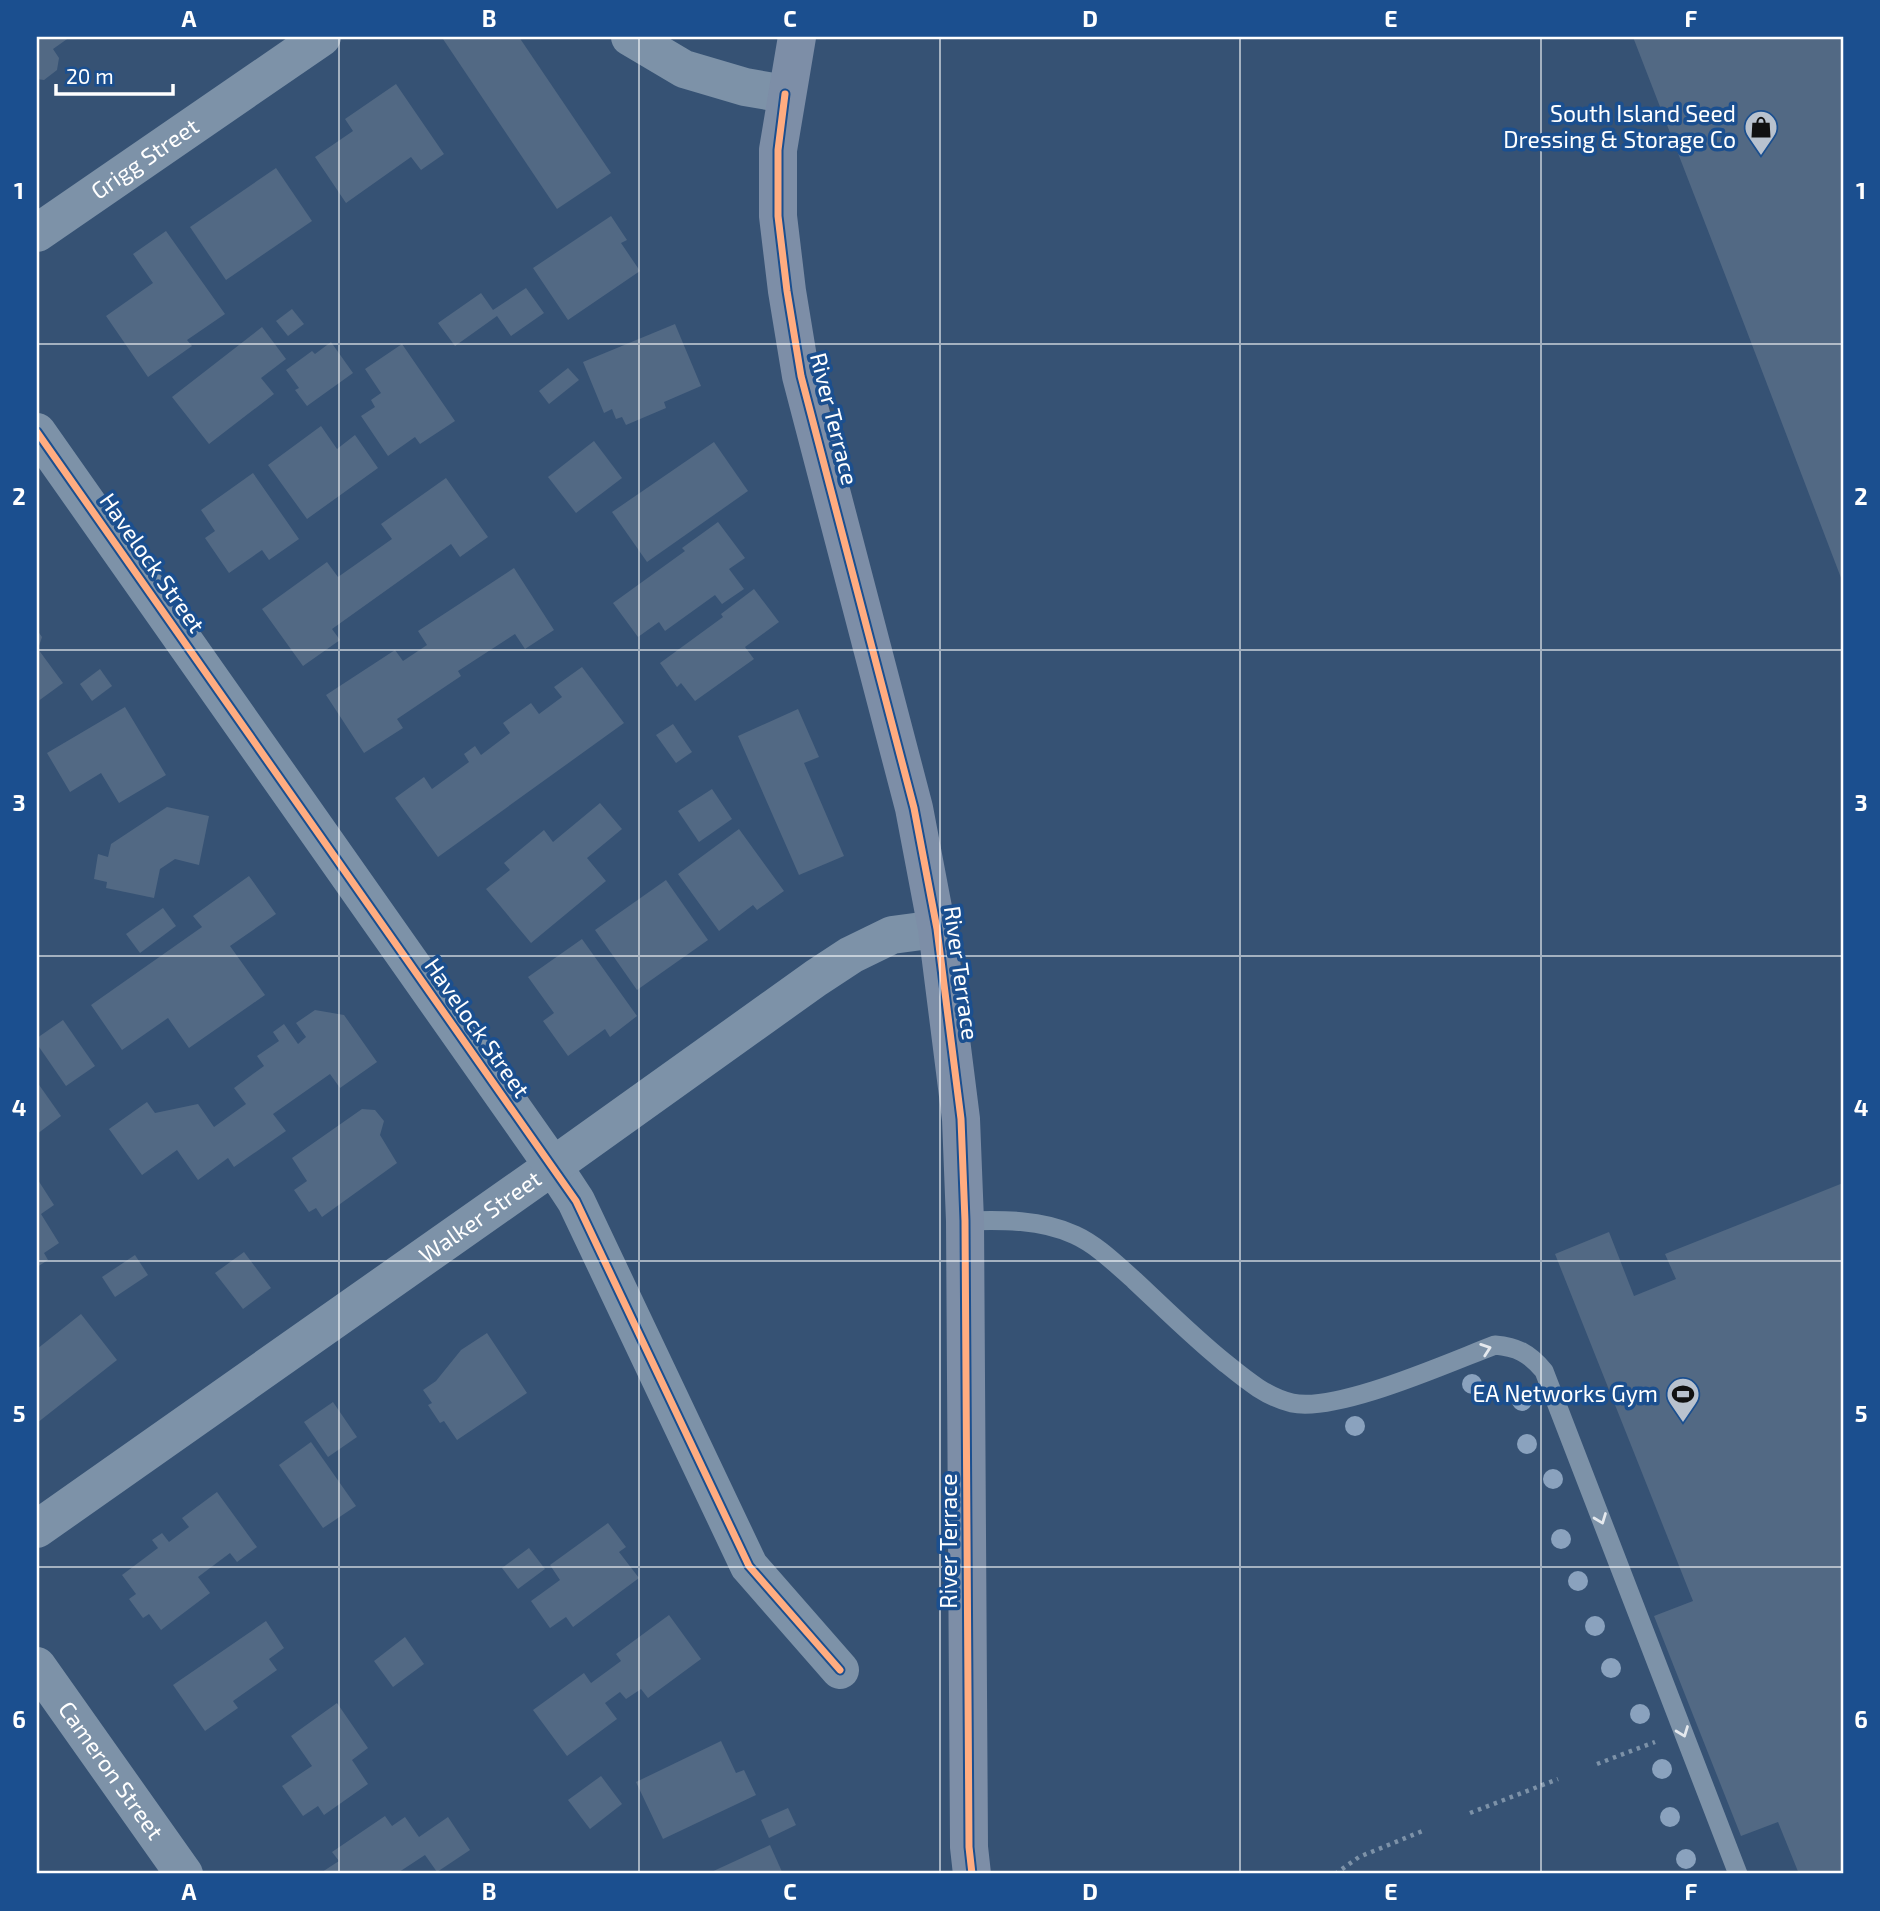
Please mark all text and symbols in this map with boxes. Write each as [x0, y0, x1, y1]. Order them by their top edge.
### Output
text: A [181, 4, 197, 32]
text: B [482, 4, 496, 32]
text: C [783, 4, 797, 32]
text: D [1082, 4, 1098, 32]
text: E [1384, 4, 1398, 32]
text: F [1685, 4, 1698, 32]
scale bar [56, 52, 173, 96]
text: 20 m [66, 63, 114, 88]
place label: South Island Seed Dressing & Storage Co [1503, 99, 1736, 153]
shop icon: South Island Seed Dressing & Storage Co [1742, 108, 1780, 157]
street label: Grigg Street [85, 111, 204, 205]
text: 1 [14, 176, 24, 204]
text: 1 [1856, 176, 1866, 204]
street label: River Terrace [805, 350, 865, 488]
text: 2 [12, 482, 26, 510]
text: 2 [1854, 482, 1868, 510]
street label: Havelock Street [94, 487, 211, 638]
text: 3 [12, 788, 26, 816]
text: 3 [1854, 788, 1868, 816]
street label: River Terrace [939, 904, 985, 1042]
street label: Havelock Street [419, 952, 536, 1103]
text: 4 [12, 1093, 26, 1121]
text: 4 [1854, 1093, 1868, 1121]
street label: Walker Street [413, 1164, 546, 1269]
one-way arrow [1479, 1343, 1491, 1357]
sports icon: EA Networks Gym [1664, 1375, 1702, 1424]
place label: EA Networks Gym [1472, 1379, 1658, 1407]
text: 5 [13, 1399, 25, 1427]
text: 5 [1855, 1399, 1867, 1427]
street label: River Terrace [934, 1473, 962, 1609]
one-way arrow [1593, 1513, 1607, 1525]
street label: Cameron Street [53, 1695, 170, 1845]
text: 6 [12, 1705, 26, 1733]
text: 6 [1854, 1705, 1868, 1733]
one-way arrow [1675, 1725, 1689, 1737]
text: A [181, 1877, 197, 1905]
text: B [482, 1877, 496, 1905]
text: C [783, 1877, 797, 1905]
text: D [1082, 1877, 1098, 1905]
text: E [1384, 1877, 1398, 1905]
text: F [1685, 1877, 1698, 1905]

